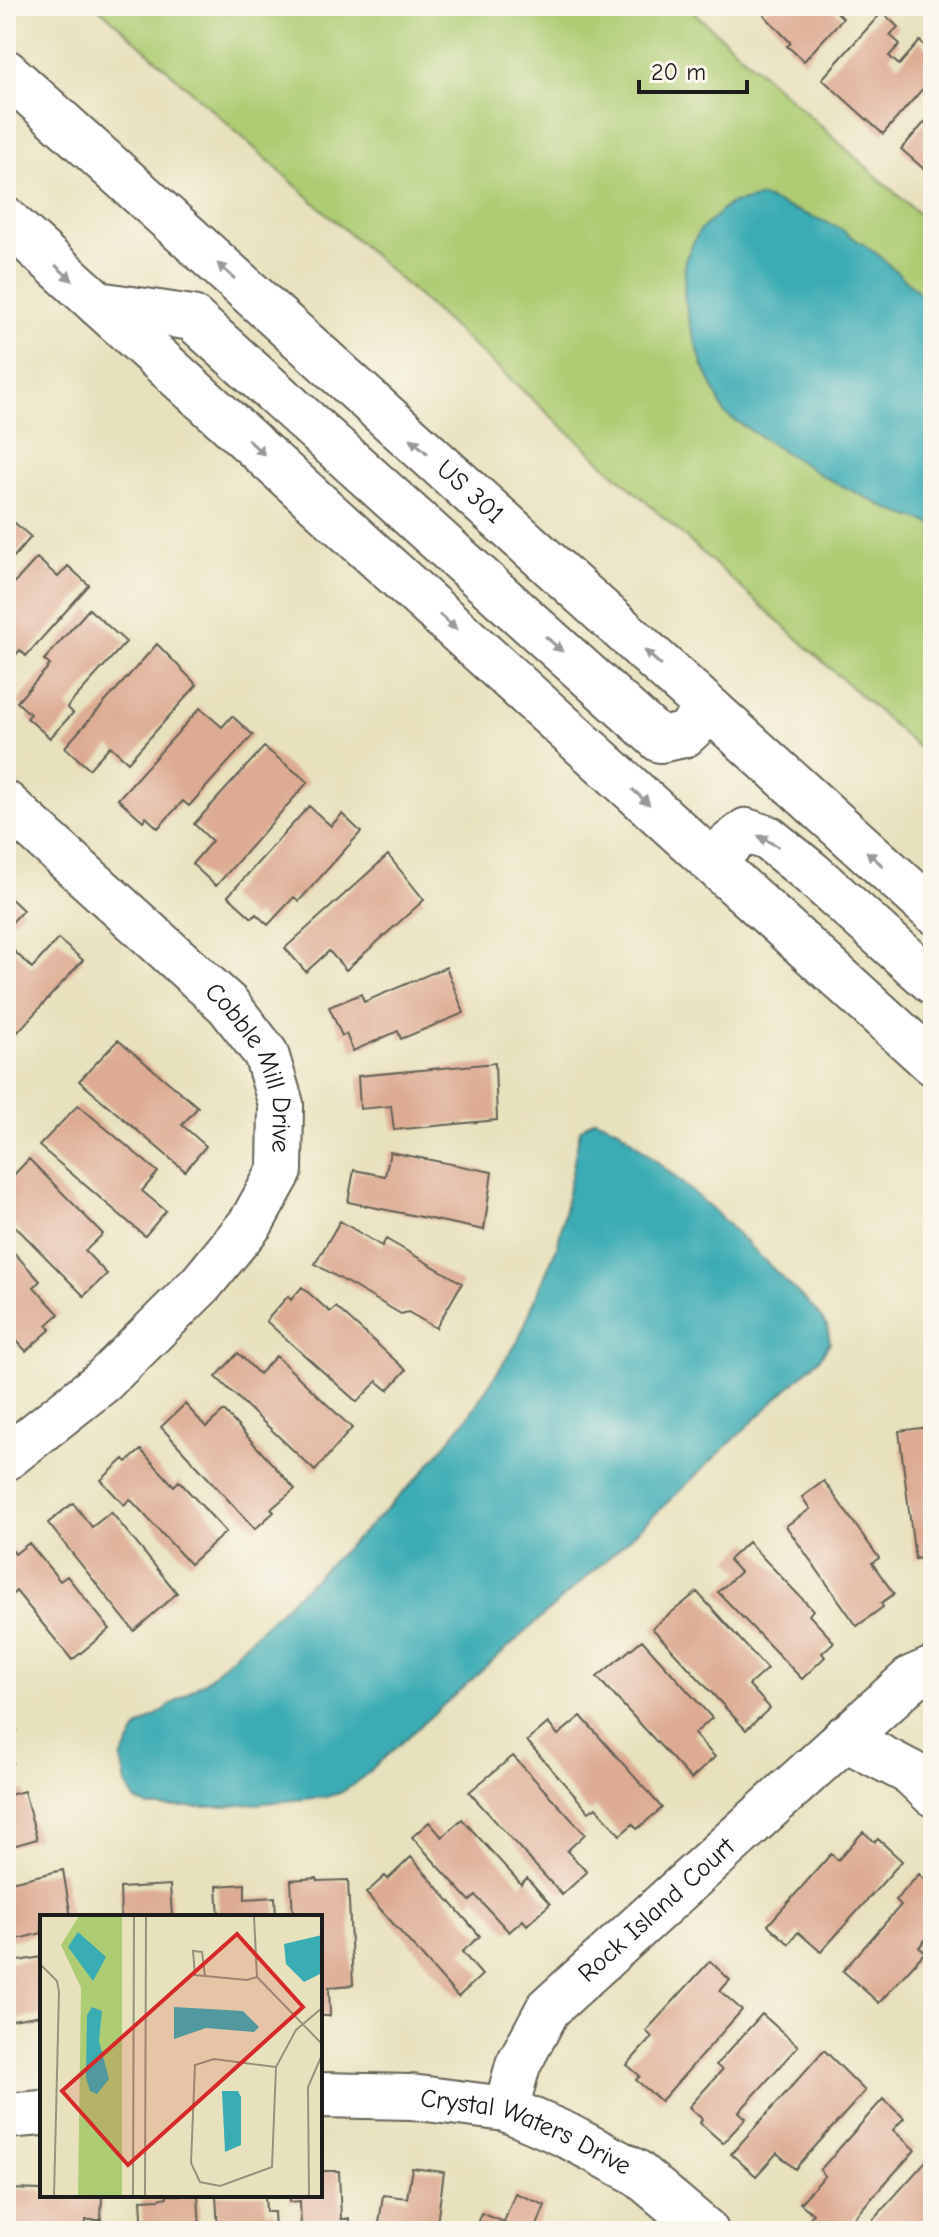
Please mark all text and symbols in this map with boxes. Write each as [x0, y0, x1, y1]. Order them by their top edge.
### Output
scale bar [639, 44, 747, 94]
text: 20 m [651, 58, 706, 86]
one-way arrow [54, 263, 73, 281]
one-way arrow [217, 263, 236, 281]
one-way arrow [410, 437, 429, 455]
one-way arrow [246, 438, 265, 456]
street label: US 301 [430, 454, 510, 530]
one-way arrow [439, 613, 458, 631]
one-way arrow [544, 635, 564, 652]
one-way arrow [644, 649, 663, 667]
one-way arrow [631, 788, 650, 806]
one-way arrow [757, 834, 779, 848]
one-way arrow [866, 850, 885, 868]
street label: Cobble Mill Drive [199, 977, 296, 1153]
street label: Rock Island Court [572, 1831, 742, 1989]
inset map [40, 1915, 322, 2197]
street label: Crystal Waters Drive [419, 2083, 636, 2182]

